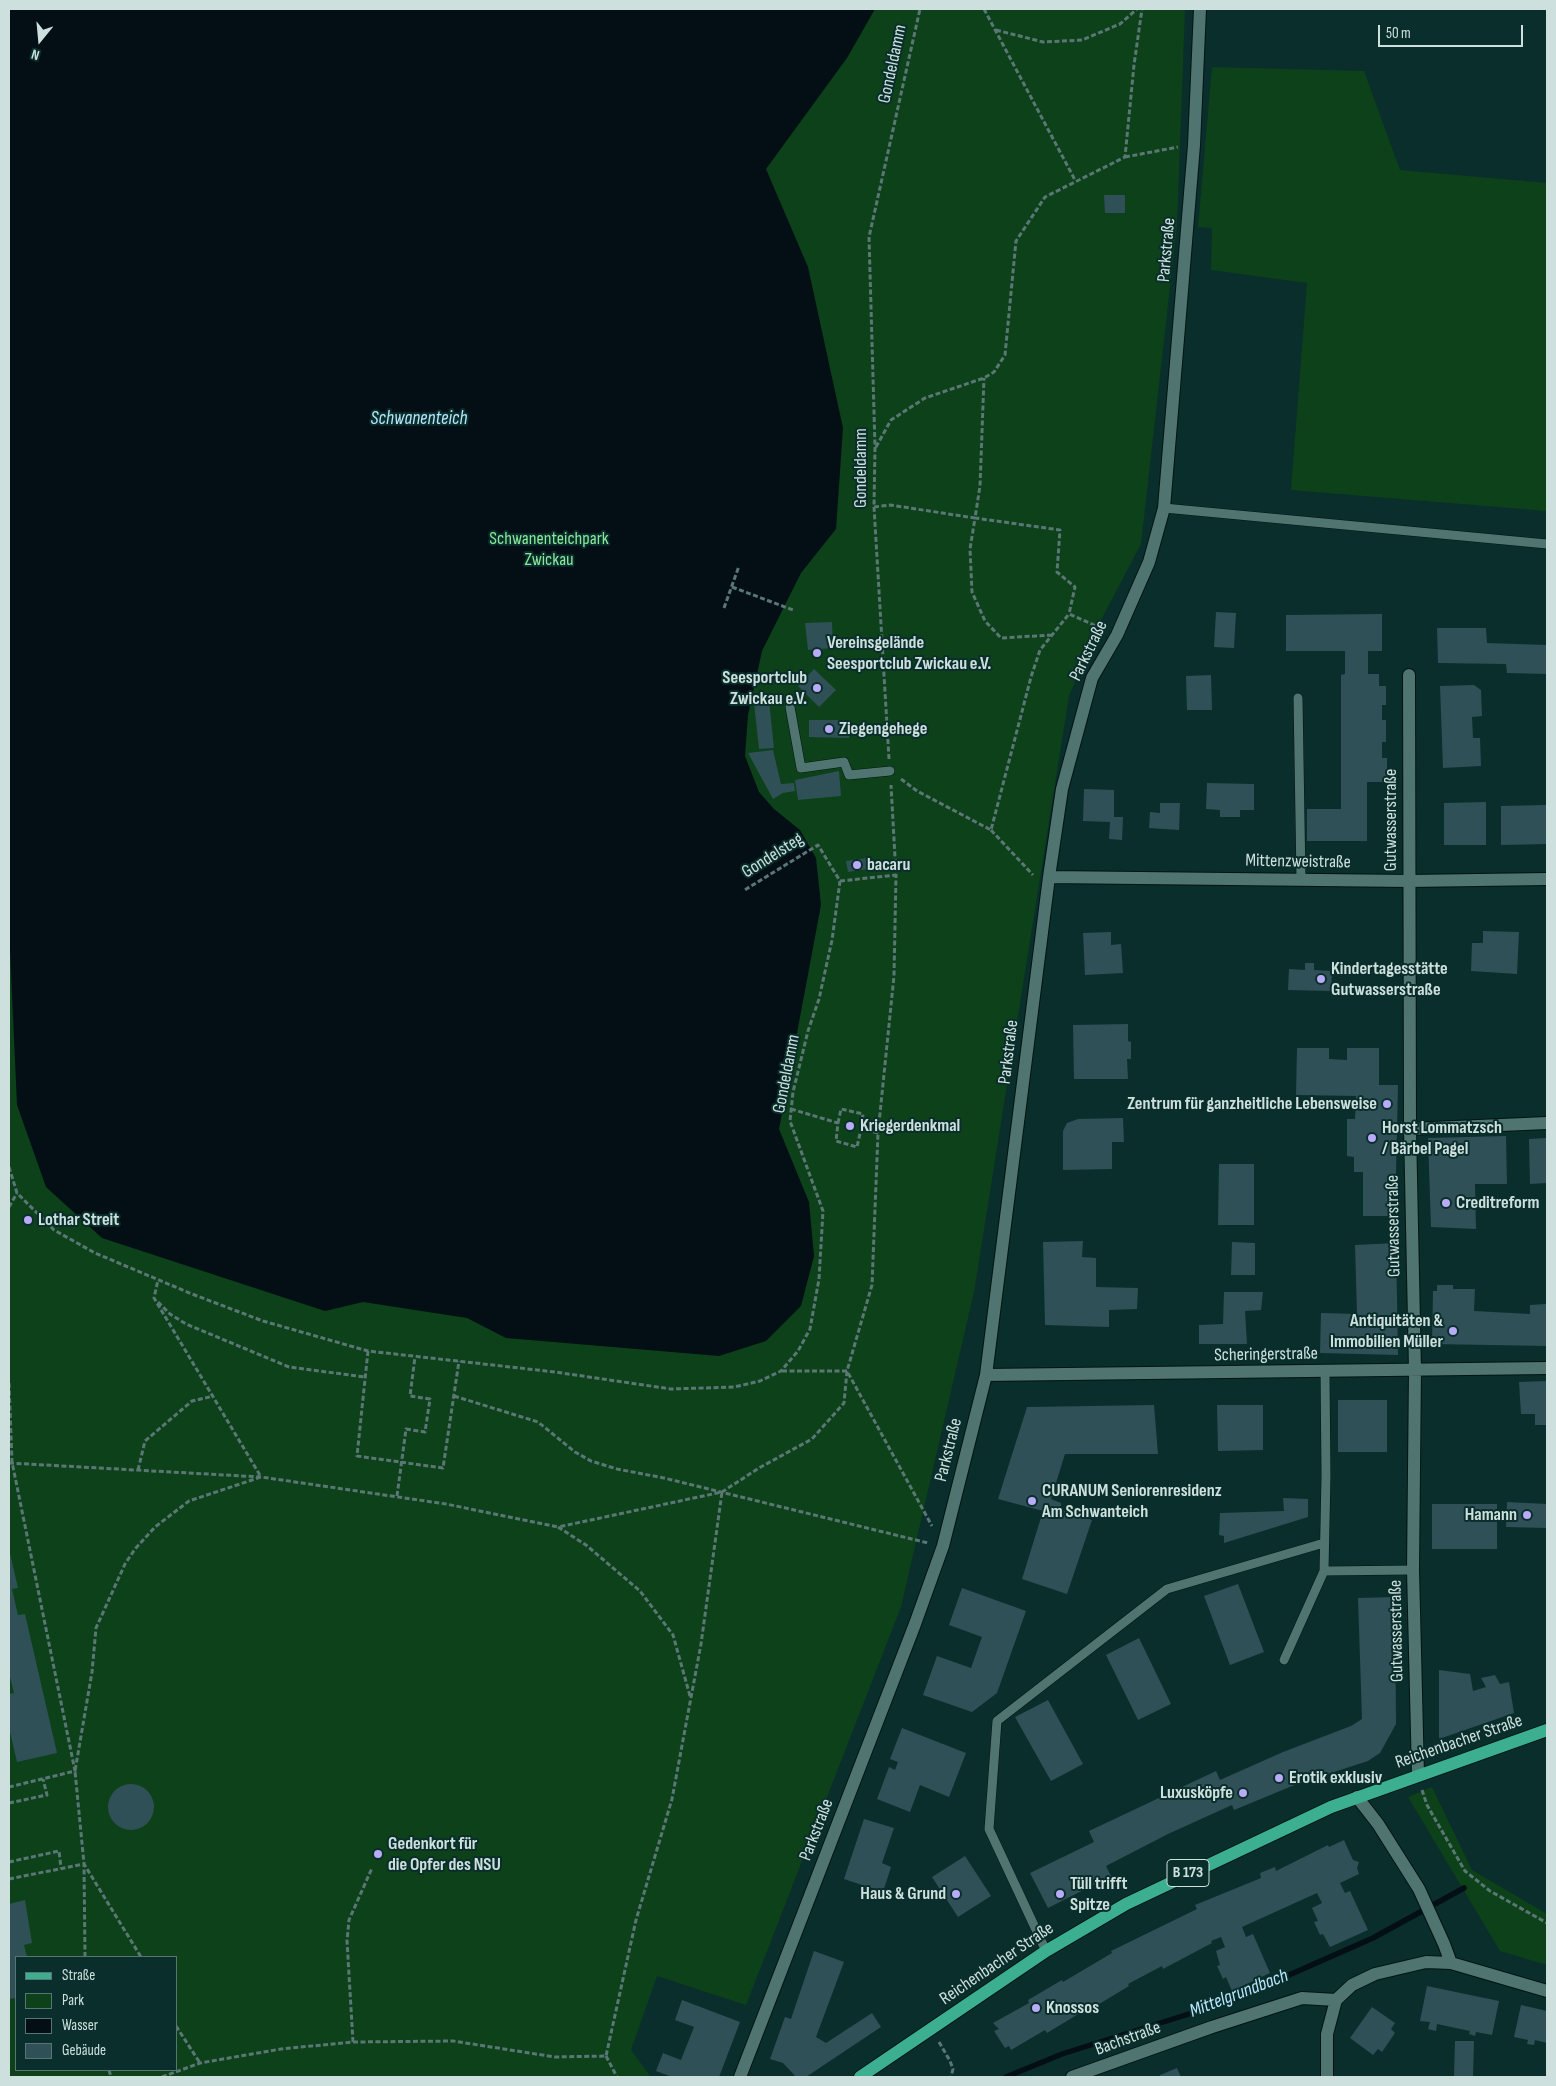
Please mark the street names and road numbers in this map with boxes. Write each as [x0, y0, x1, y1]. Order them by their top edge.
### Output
street label: Gondeldamm [874, 23, 912, 105]
street label: Parkstraße [1153, 217, 1181, 283]
street label: Gondeldamm [850, 428, 872, 508]
street label: Parkstraße [1065, 617, 1113, 685]
street label: Gutwasserstraße [1380, 769, 1402, 871]
street label: Gondelsteg [738, 829, 808, 883]
street label: Mittenzweistraße [1245, 850, 1351, 874]
street label: Parkstraße [994, 1019, 1024, 1085]
street label: Gondeldamm [769, 1033, 805, 1115]
street label: Gutwasserstraße [1382, 1175, 1406, 1277]
street label: Scheringerstraße [1214, 1343, 1318, 1367]
street label: Parkstraße [931, 1416, 967, 1484]
street label: Gutwasserstraße [1385, 1580, 1409, 1682]
street label: Reichenbacher Straße [1393, 1710, 1525, 1774]
street label: Parkstraße [795, 1796, 839, 1864]
road number: B 173 [1167, 1860, 1209, 1886]
street label: Reichenbacher Straße [936, 1918, 1058, 2010]
street label: Bachstraße [1092, 2017, 1164, 2061]

